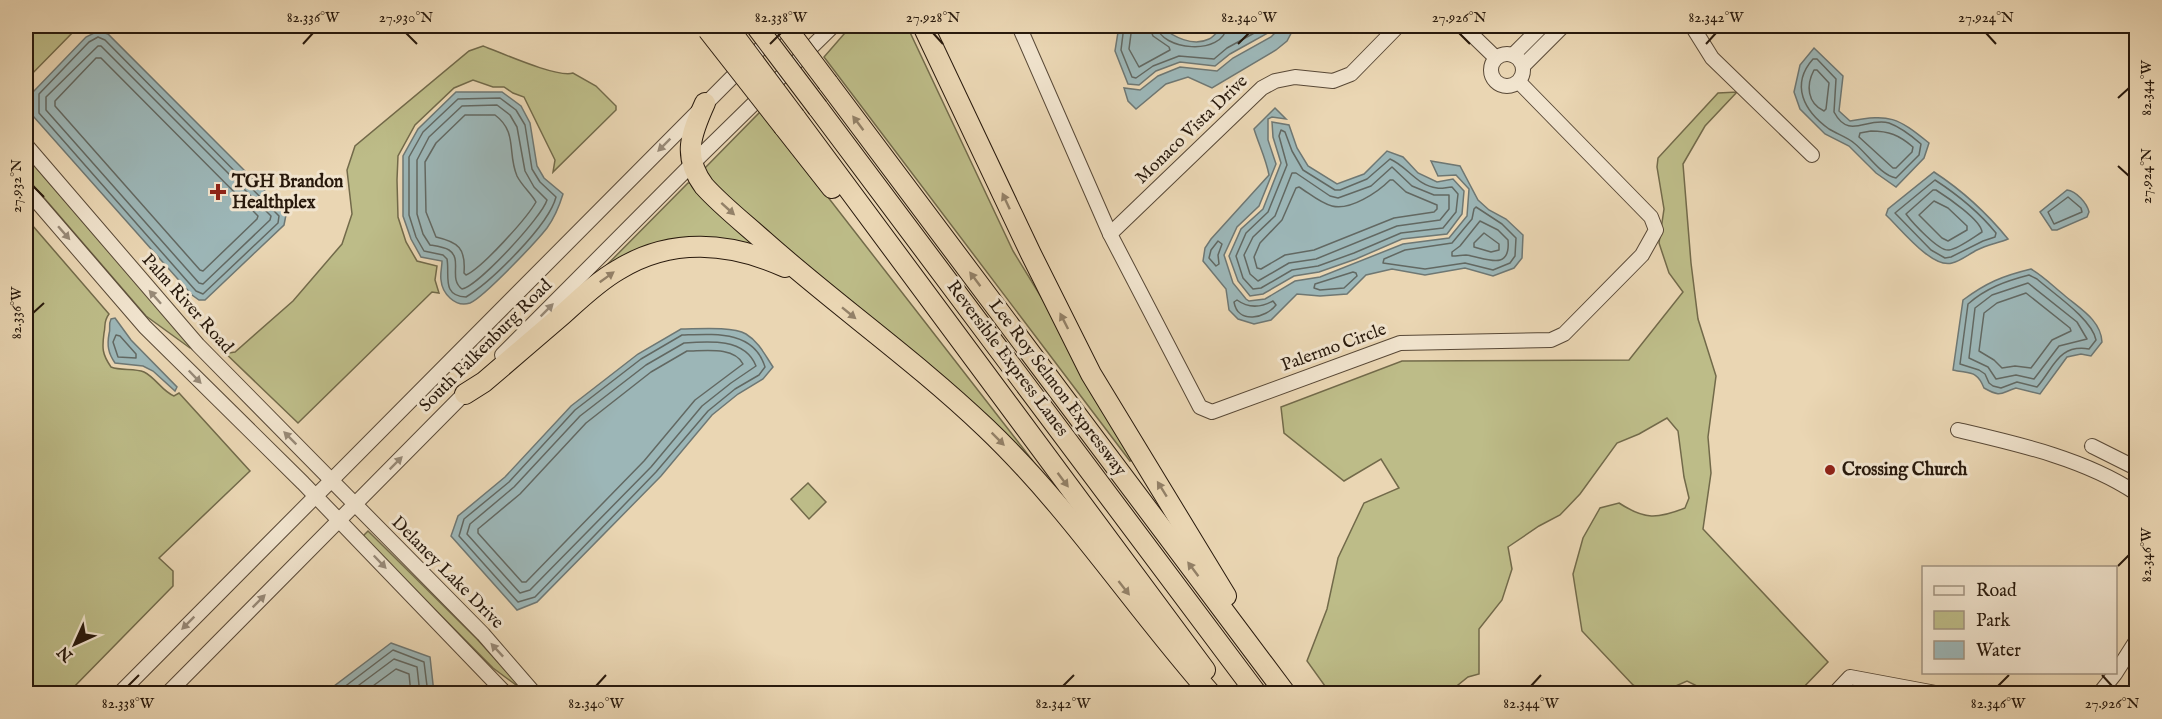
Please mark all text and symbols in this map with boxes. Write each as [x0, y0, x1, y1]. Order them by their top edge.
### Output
text: 82.336°W [287, 8, 340, 27]
text: 27.930°N [379, 8, 433, 27]
text: 82.338°W [755, 8, 808, 27]
text: 27.928°N [906, 8, 960, 27]
text: 82.340°W [1221, 8, 1277, 27]
text: 27.926°N [1432, 8, 1486, 27]
text: 82.342°W [1688, 8, 1744, 27]
text: 27.924°N [1958, 8, 2014, 27]
text: 82.344°W [2137, 60, 2156, 116]
street label: Monaco Vista Drive [1131, 70, 1253, 190]
one-way arrow [852, 115, 864, 131]
one-way arrow [657, 137, 671, 151]
text: 27.924°N [2137, 148, 2156, 204]
text: 27.932°N [7, 159, 26, 213]
place label: TGH Brandon Healthplex [231, 171, 344, 215]
marker: TGH Brandon Healthplex [209, 183, 227, 201]
one-way arrow [1001, 193, 1010, 210]
one-way arrow [720, 202, 735, 216]
one-way arrow [57, 225, 70, 240]
street label: Palm River Road [136, 249, 238, 359]
one-way arrow [599, 271, 615, 283]
one-way arrow [969, 271, 981, 287]
street label: South Falkenburg Road [415, 274, 558, 417]
street label: Reversible Express Lanes [941, 276, 1073, 442]
text: 82.336°W [7, 286, 26, 339]
one-way arrow [149, 290, 162, 305]
street label: Lee Roy Selmon Expressway [983, 295, 1131, 481]
one-way arrow [540, 303, 554, 317]
one-way arrow [842, 307, 857, 319]
one-way arrow [1059, 312, 1069, 329]
street label: Palermo Circle [1278, 318, 1390, 378]
one-way arrow [187, 370, 201, 384]
one-way arrow [283, 432, 297, 446]
one-way arrow [991, 432, 1005, 447]
one-way arrow [388, 457, 402, 471]
place label: Crossing Church [1842, 459, 1968, 482]
marker: Crossing Church [1823, 463, 1837, 477]
one-way arrow [1057, 472, 1070, 488]
one-way arrow [1157, 481, 1168, 497]
street label: Delaney Lake Drive [386, 512, 508, 634]
text: 82.346°W [2137, 527, 2156, 582]
one-way arrow [373, 555, 387, 569]
one-way arrow [1187, 562, 1199, 578]
legend [1922, 566, 2117, 674]
one-way arrow [1117, 580, 1130, 596]
text: Road [1976, 580, 2017, 603]
one-way arrow [252, 594, 266, 609]
text: Park [1976, 610, 2011, 633]
north arrow [45, 614, 105, 674]
one-way arrow [182, 615, 196, 629]
text: Water [1976, 640, 2021, 663]
text: N [54, 641, 78, 666]
one-way arrow [490, 642, 504, 657]
text: 82.338°W [102, 694, 155, 713]
text: 82.340°W [568, 694, 624, 713]
text: 82.342°W [1035, 694, 1091, 713]
text: 82.344°W [1503, 694, 1559, 713]
text: 82.346°W [1971, 694, 2026, 713]
text: 27.926°N [2085, 694, 2139, 713]

